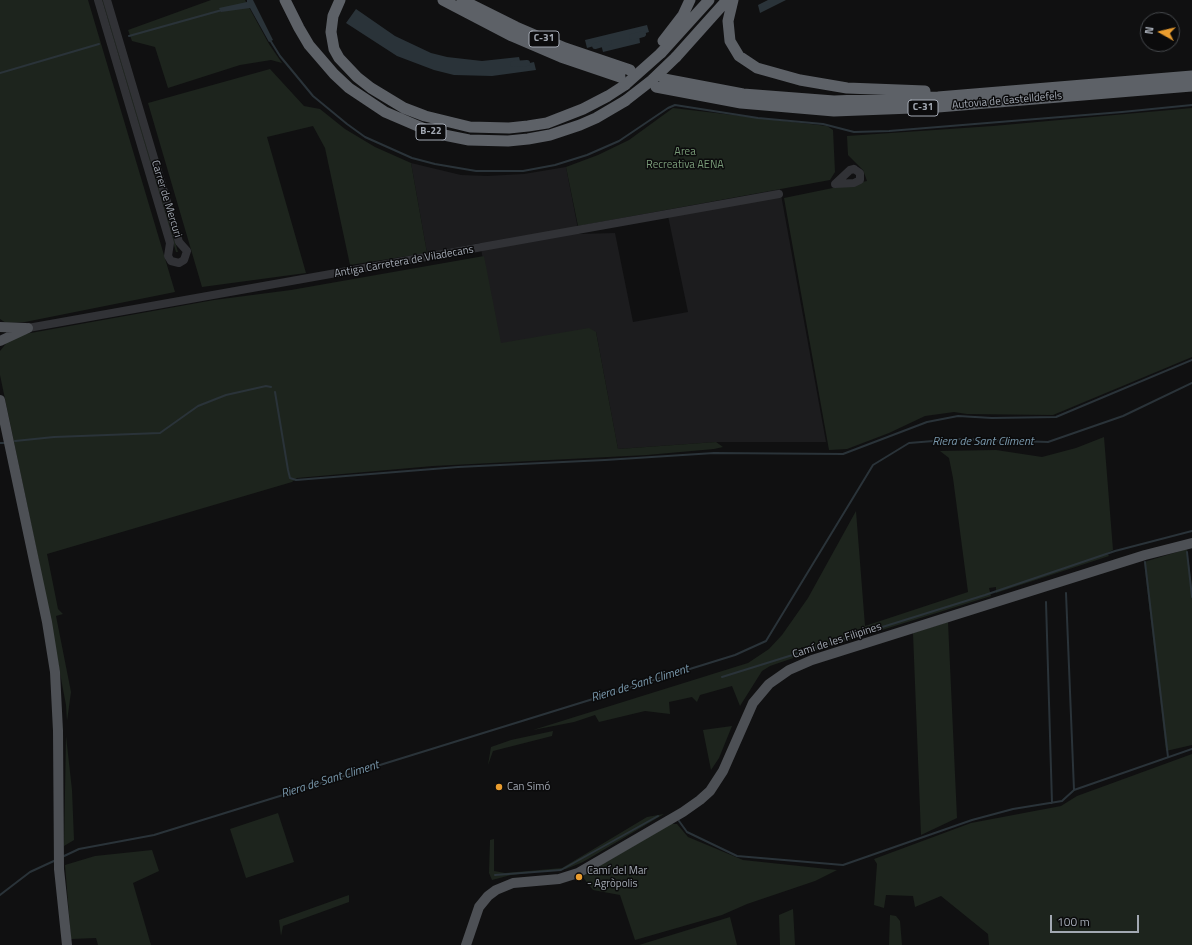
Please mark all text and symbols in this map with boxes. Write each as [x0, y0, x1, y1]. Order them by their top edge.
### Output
north arrow [1140, 12, 1180, 52]
text: N [1141, 26, 1158, 35]
road number: C-31 [529, 31, 559, 47]
street label: Autovia de Castelldefels [951, 90, 1063, 112]
road number: C-31 [908, 100, 938, 116]
road number: B-22 [416, 124, 446, 140]
park label: Area Recreativa AENA [646, 145, 724, 171]
street label: Carrer de Mercuri [148, 159, 184, 239]
street label: Antiga Carretera de Viladecans [333, 243, 475, 281]
water label: Riera de Sant Climent [932, 435, 1034, 449]
street label: Camí de les Filipines [791, 620, 883, 662]
water label: Riera de Sant Climent [589, 662, 691, 706]
water label: Riera de Sant Climent [279, 758, 381, 802]
place label: Can Simó [507, 780, 550, 794]
marker: Can Simó [494, 782, 504, 792]
place label: Camí del Mar - Agròpolis [587, 864, 647, 890]
marker: Camí del Mar - Agròpolis [574, 872, 584, 882]
scale bar [1052, 907, 1141, 933]
text: 100 m [1057, 912, 1090, 931]

